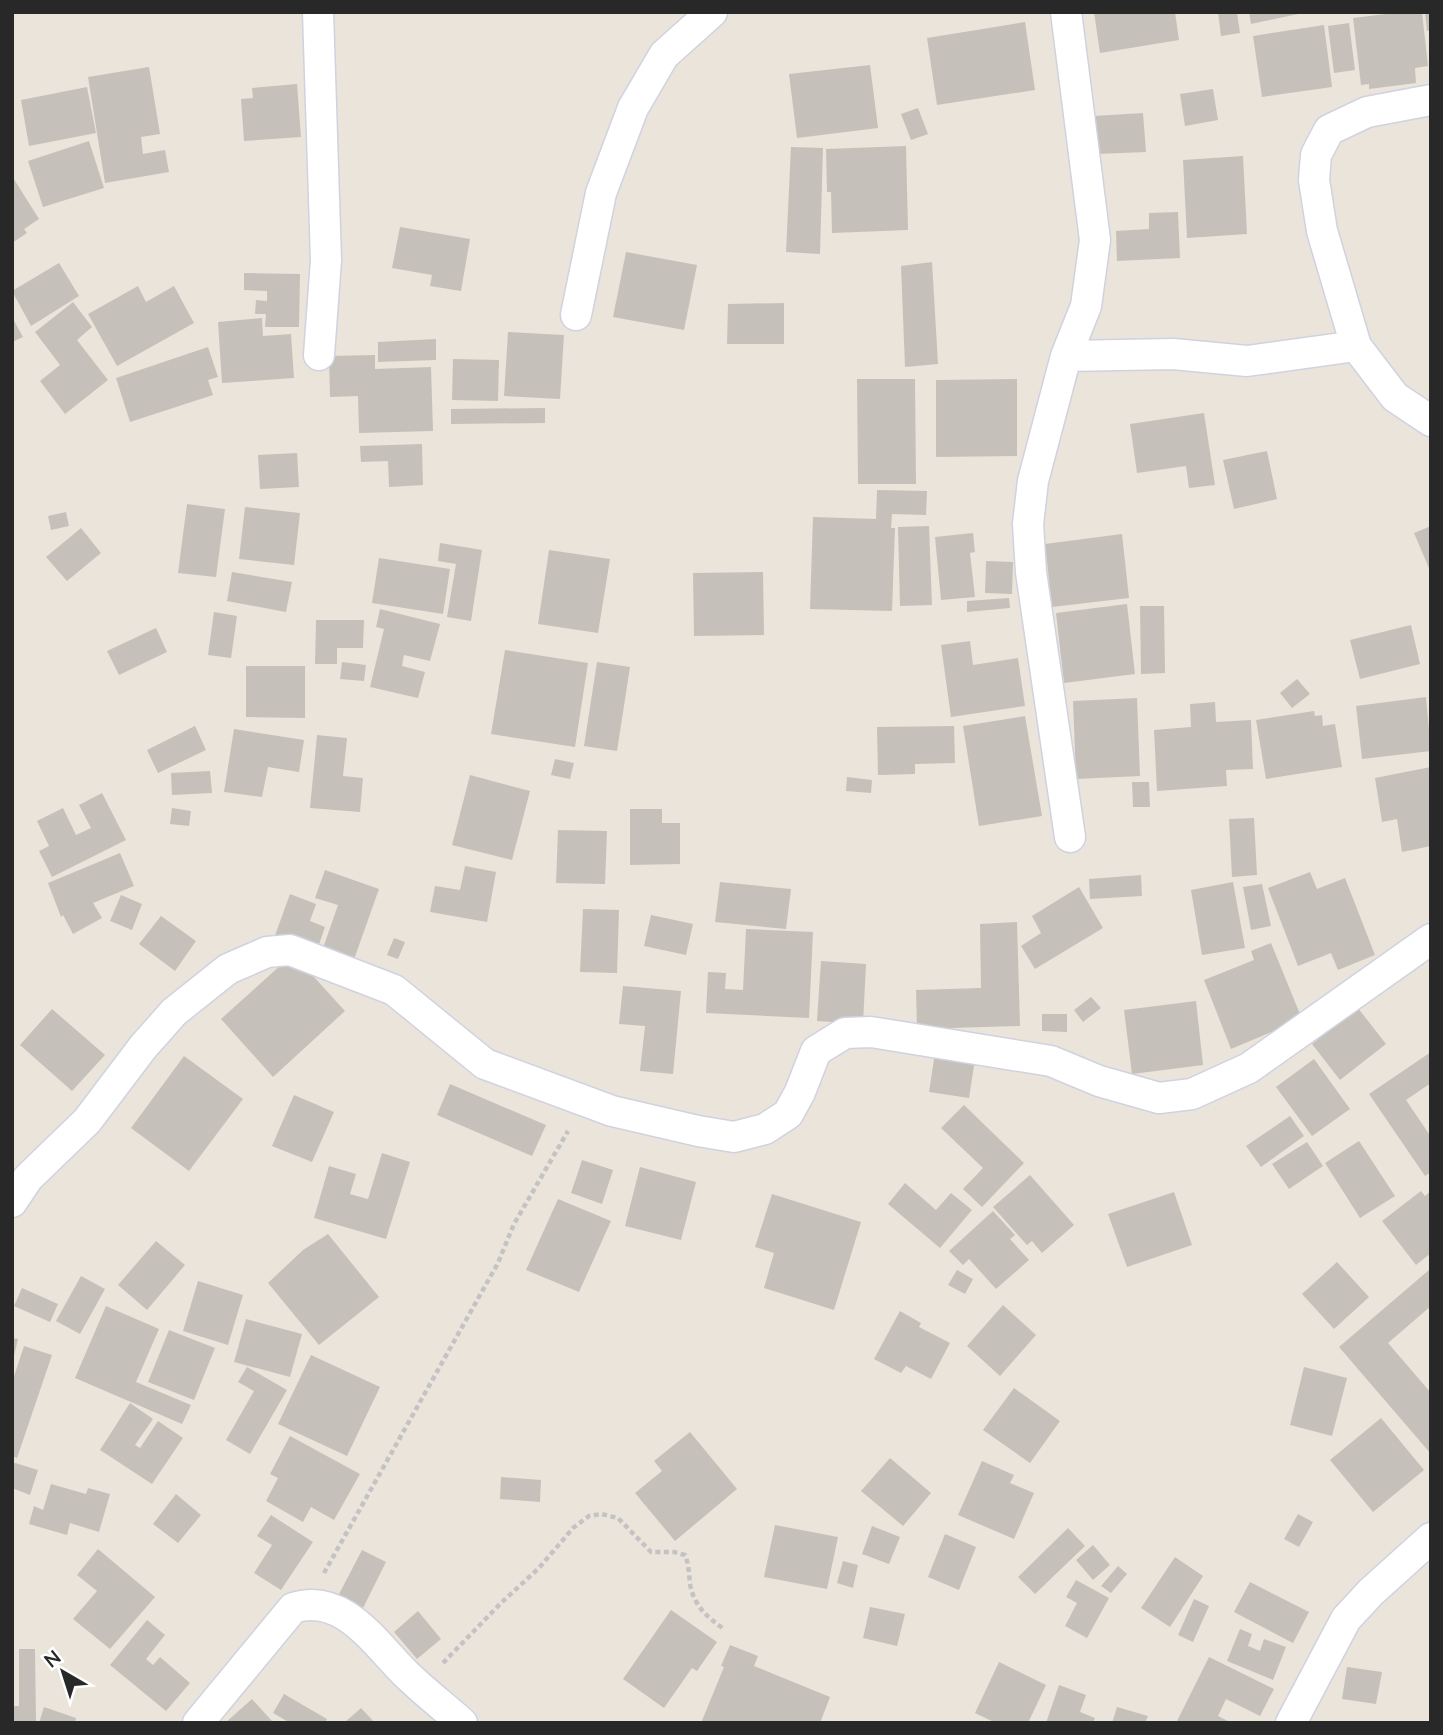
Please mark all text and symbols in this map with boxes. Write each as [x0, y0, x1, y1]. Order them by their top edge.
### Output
north arrow [28, 1637, 98, 1707]
text: N [39, 1645, 65, 1672]

